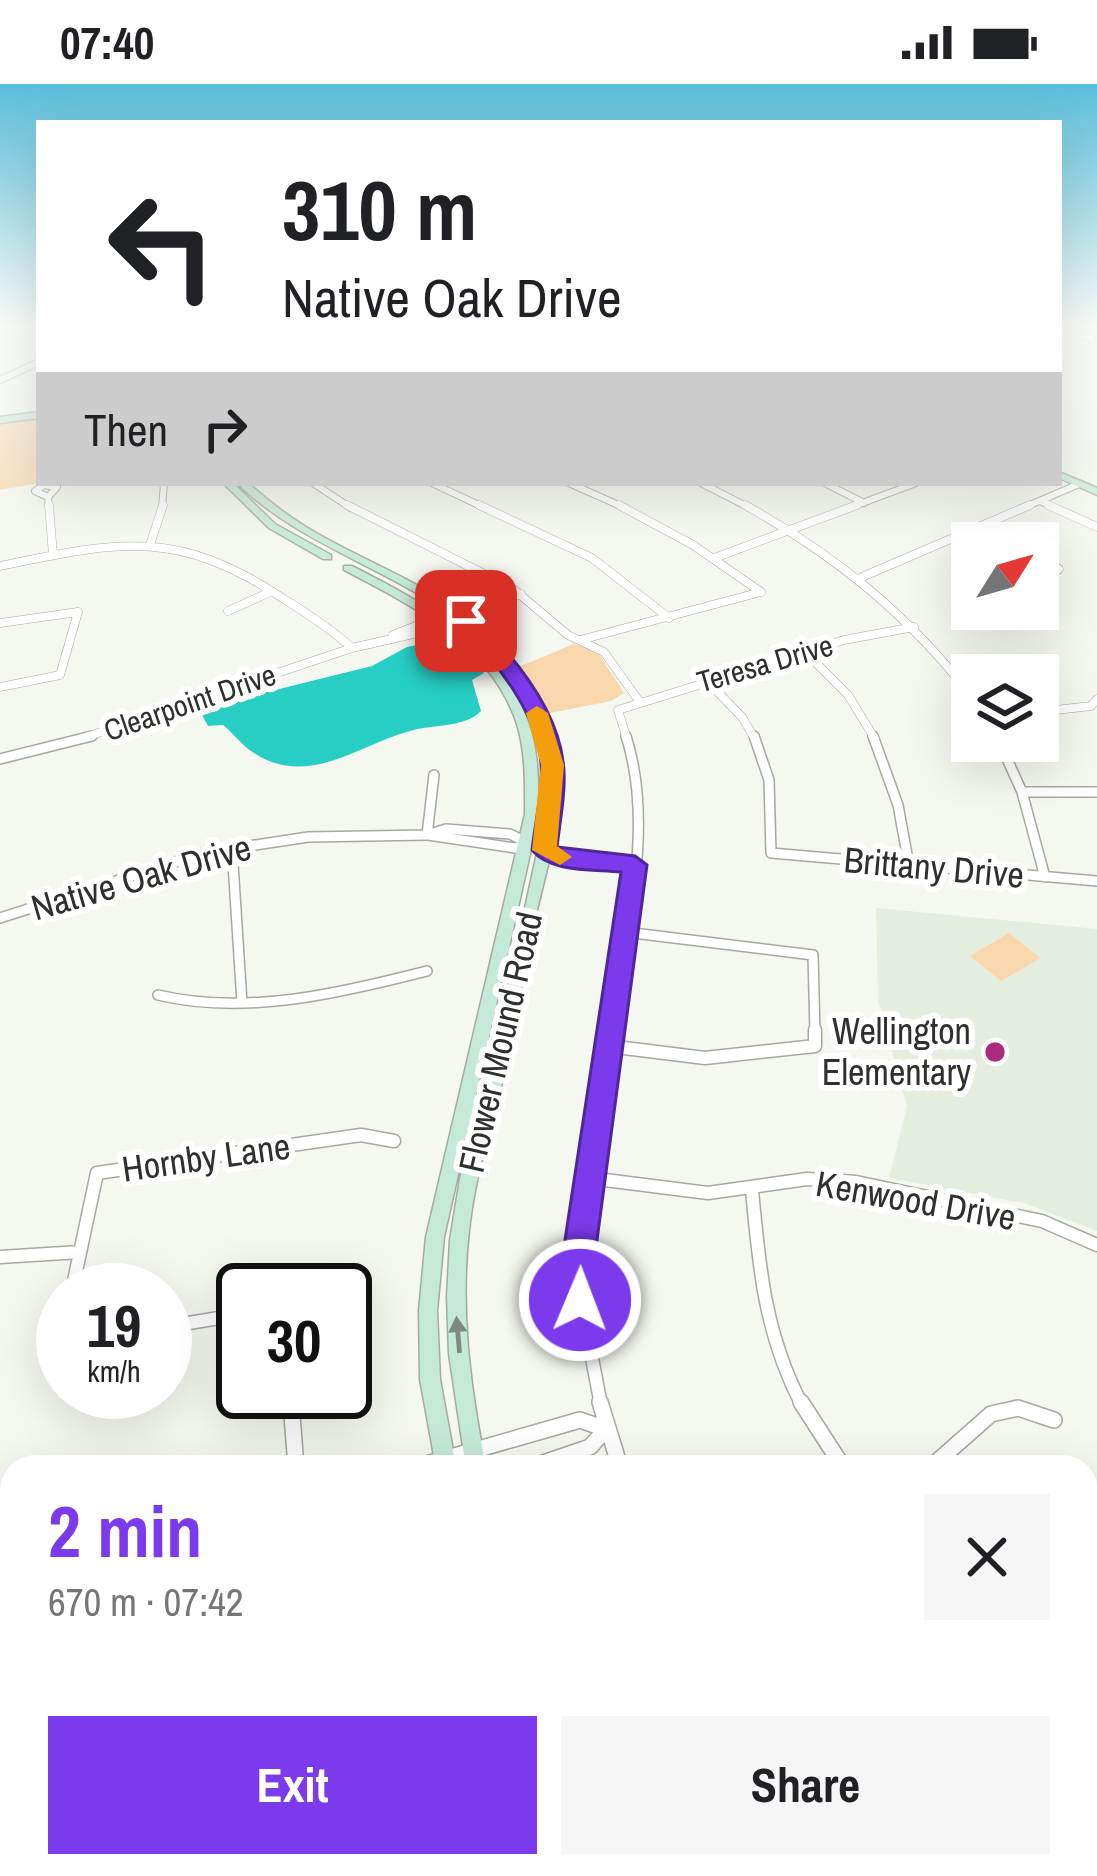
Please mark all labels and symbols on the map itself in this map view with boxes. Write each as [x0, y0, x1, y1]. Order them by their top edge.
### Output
north arrow [951, 522, 1059, 630]
pin [415, 570, 517, 672]
street label: Teresa Drive [692, 625, 837, 701]
street label: Clearpoint Drive [98, 654, 281, 750]
street label: Native Oak Drive [26, 823, 256, 931]
street label: Brittany Drive [842, 835, 1026, 899]
street label: Flower Mound Road [447, 907, 553, 1177]
place label: Wellington Elementary [822, 1007, 971, 1096]
marker: Wellington Elementary [982, 1039, 1008, 1065]
street label: Hornby Lane [119, 1121, 293, 1193]
street label: Kenwood Drive [812, 1159, 1020, 1241]
position arrow [517, 1237, 643, 1363]
speed limit sign: 30 [216, 1263, 372, 1419]
one-way arrow [449, 1316, 468, 1353]

